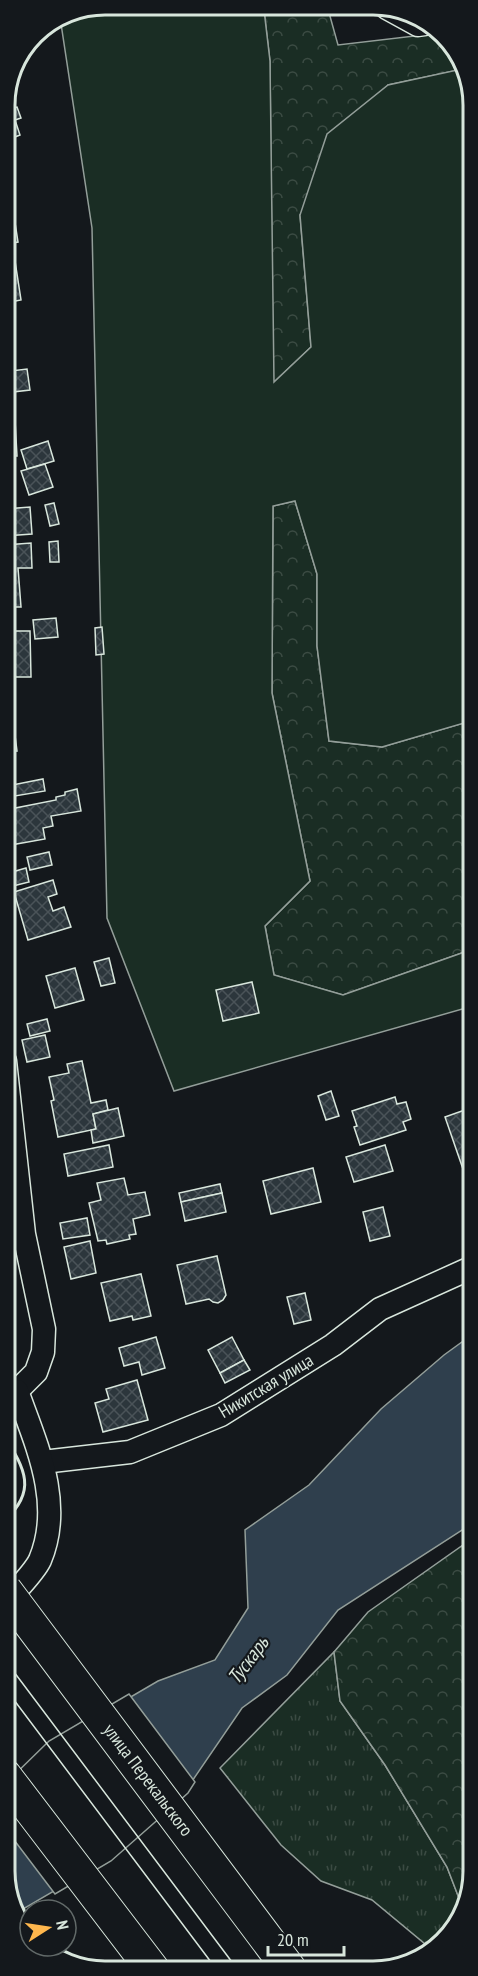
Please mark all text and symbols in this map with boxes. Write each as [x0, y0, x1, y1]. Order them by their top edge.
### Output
street label: Никитская улица [214, 1348, 317, 1423]
water label: Тускарь [222, 1630, 275, 1689]
street label: улица Перекальского [99, 1719, 198, 1841]
north arrow [18, 1898, 78, 1958]
text: N [52, 1919, 73, 1931]
scale bar [268, 1919, 344, 1957]
text: 20 m [277, 1928, 309, 1951]

